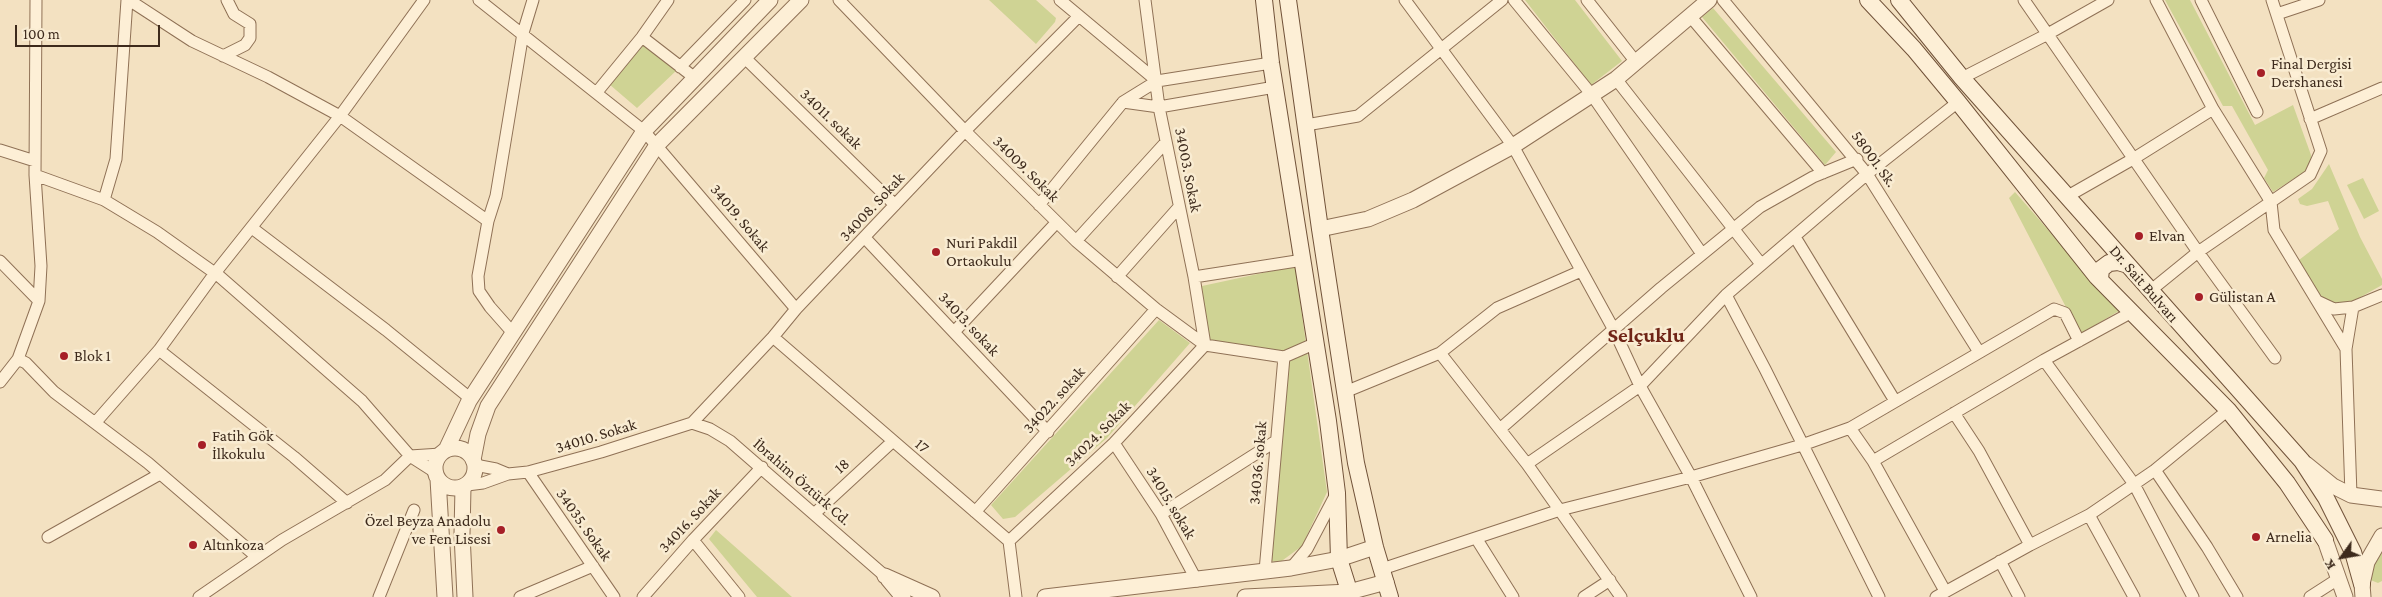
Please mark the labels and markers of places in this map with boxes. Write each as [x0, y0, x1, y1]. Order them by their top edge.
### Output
place label: Final Dergisi Dershanesi [2271, 54, 2352, 92]
marker: Final Dergisi Dershanesi [2255, 67, 2267, 79]
place label: Elvan [2149, 226, 2185, 246]
marker: Elvan [2133, 230, 2145, 242]
place label: Nuri Pakdil Ortaokulu [946, 233, 1017, 271]
marker: Nuri Pakdil Ortaokulu [930, 246, 942, 258]
place label: Gülistan A [2209, 287, 2276, 307]
marker: Gülistan A [2193, 291, 2205, 303]
place label: Blok 1 [74, 346, 111, 366]
marker: Blok 1 [58, 350, 70, 362]
place label: Fatih Gök İlkokulu [212, 426, 274, 464]
marker: Fatih Gök İlkokulu [196, 439, 208, 451]
place label: Özel Beyza Anadolu ve Fen Lisesi [365, 511, 491, 549]
marker: Özel Beyza Anadolu ve Fen Lisesi [495, 524, 507, 536]
place label: Arnelia [2266, 527, 2312, 547]
marker: Arnelia [2250, 531, 2262, 543]
place label: Altınkoza [203, 535, 264, 555]
marker: Altınkoza [187, 539, 199, 551]

